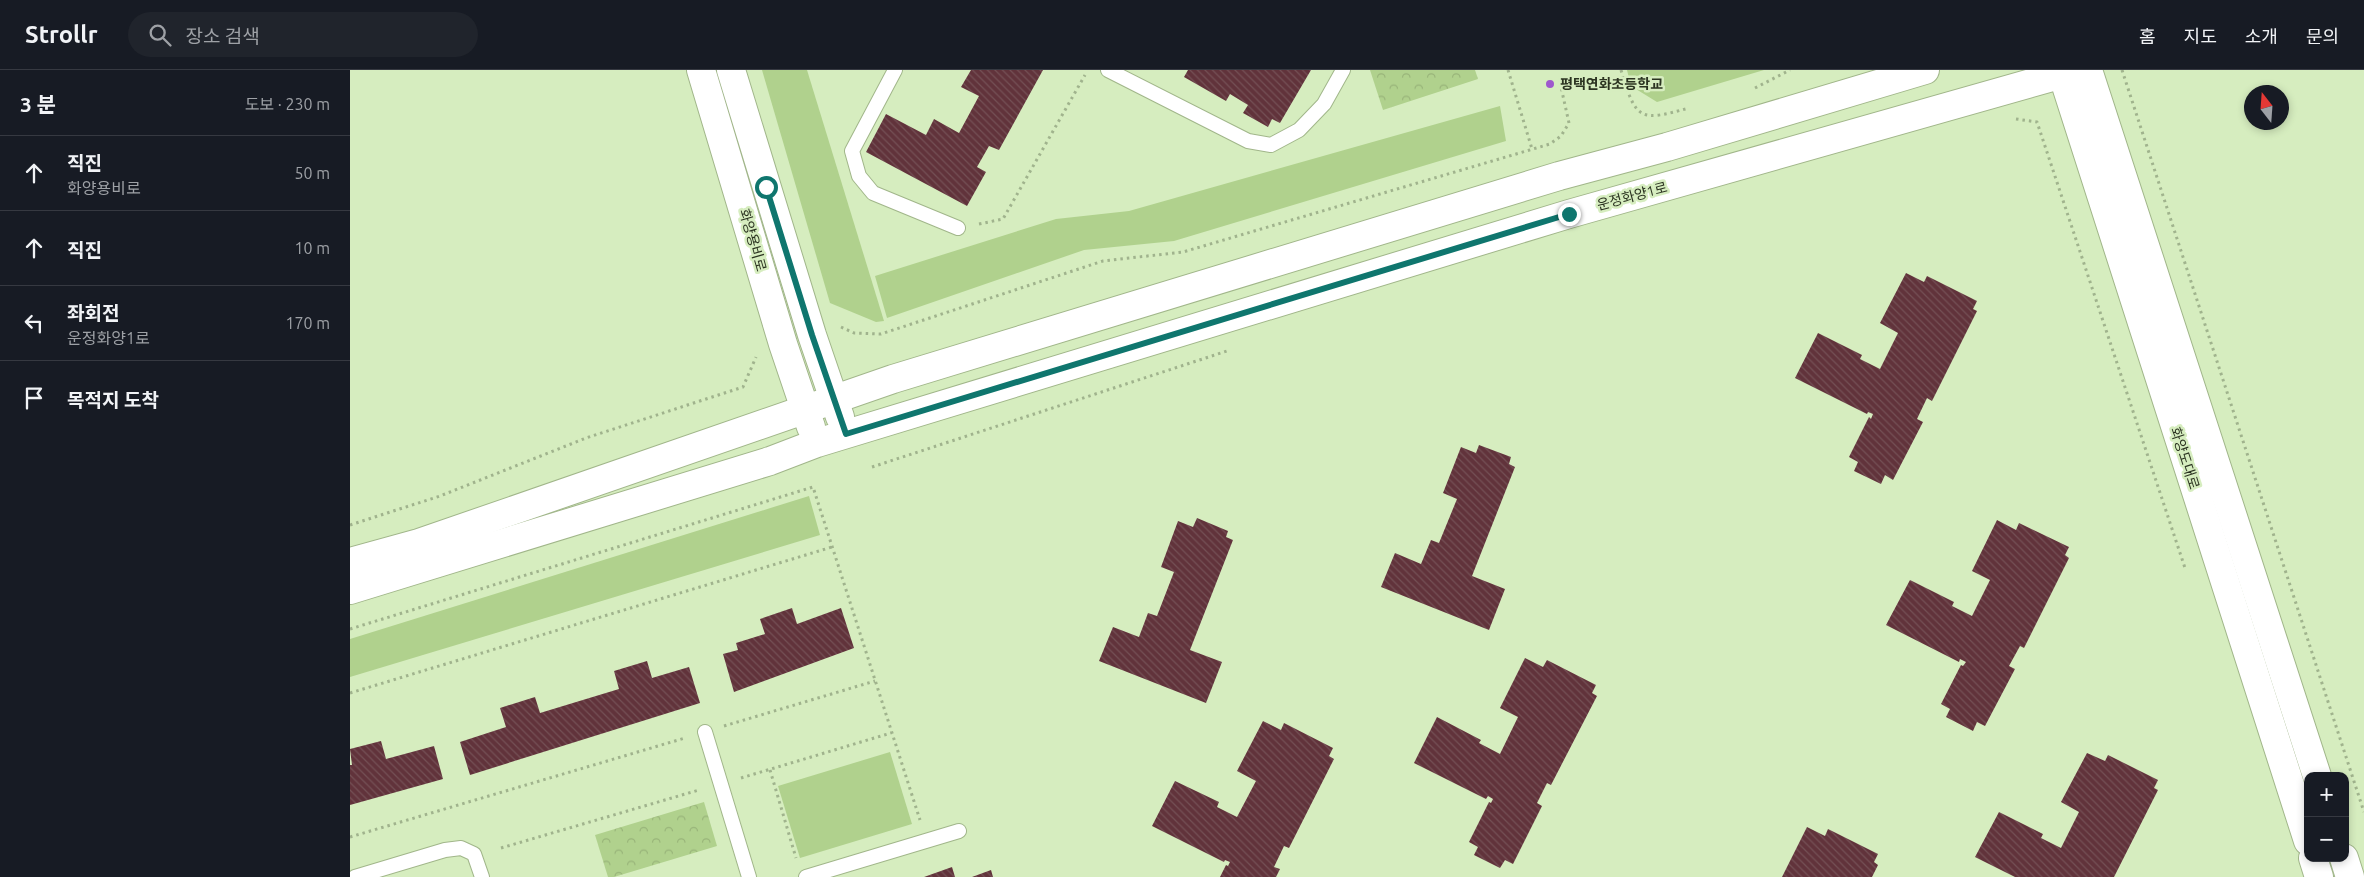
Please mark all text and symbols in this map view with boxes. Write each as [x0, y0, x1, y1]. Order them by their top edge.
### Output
search box [128, 12, 478, 57]
text: Strollr [25, 21, 98, 48]
icon: search [146, 21, 174, 49]
text: 장소 검색 [186, 25, 260, 47]
text: 홈 [2139, 26, 2156, 46]
text: 지도 [2184, 26, 2217, 46]
text: 소개 [2245, 26, 2278, 46]
text: 문의 [2306, 26, 2339, 46]
place label: 평택연화초등학교 [1560, 76, 1663, 92]
marker: 평택연화초등학교 [1544, 78, 1556, 90]
north arrow [2244, 85, 2289, 130]
text: 3 분 [20, 92, 56, 116]
text: 도보 · 230 m [245, 95, 330, 113]
text: 직진 [67, 152, 102, 174]
icon: ahead [20, 159, 48, 187]
text: 50 m [294, 164, 330, 182]
route start [755, 176, 778, 199]
text: 화양용비로 [67, 179, 141, 197]
street label: 운정화양1로 [1595, 179, 1669, 213]
route end [1558, 203, 1581, 226]
street label: 화양용비로 [736, 207, 770, 273]
icon: ahead [20, 234, 48, 262]
text: 직진 [67, 239, 102, 261]
text: 10 m [294, 239, 330, 257]
text: 좌회전 [67, 302, 119, 324]
icon: left [20, 309, 48, 337]
text: 170 m [285, 314, 330, 332]
text: 운정화양1로 [67, 329, 150, 347]
icon: arrive [20, 384, 48, 412]
text: 목적지 도착 [67, 389, 159, 411]
street label: 화양도대로 [2167, 425, 2203, 491]
map controls [2304, 772, 2349, 862]
button: + [2304, 772, 2349, 817]
button: − [2304, 817, 2349, 862]

